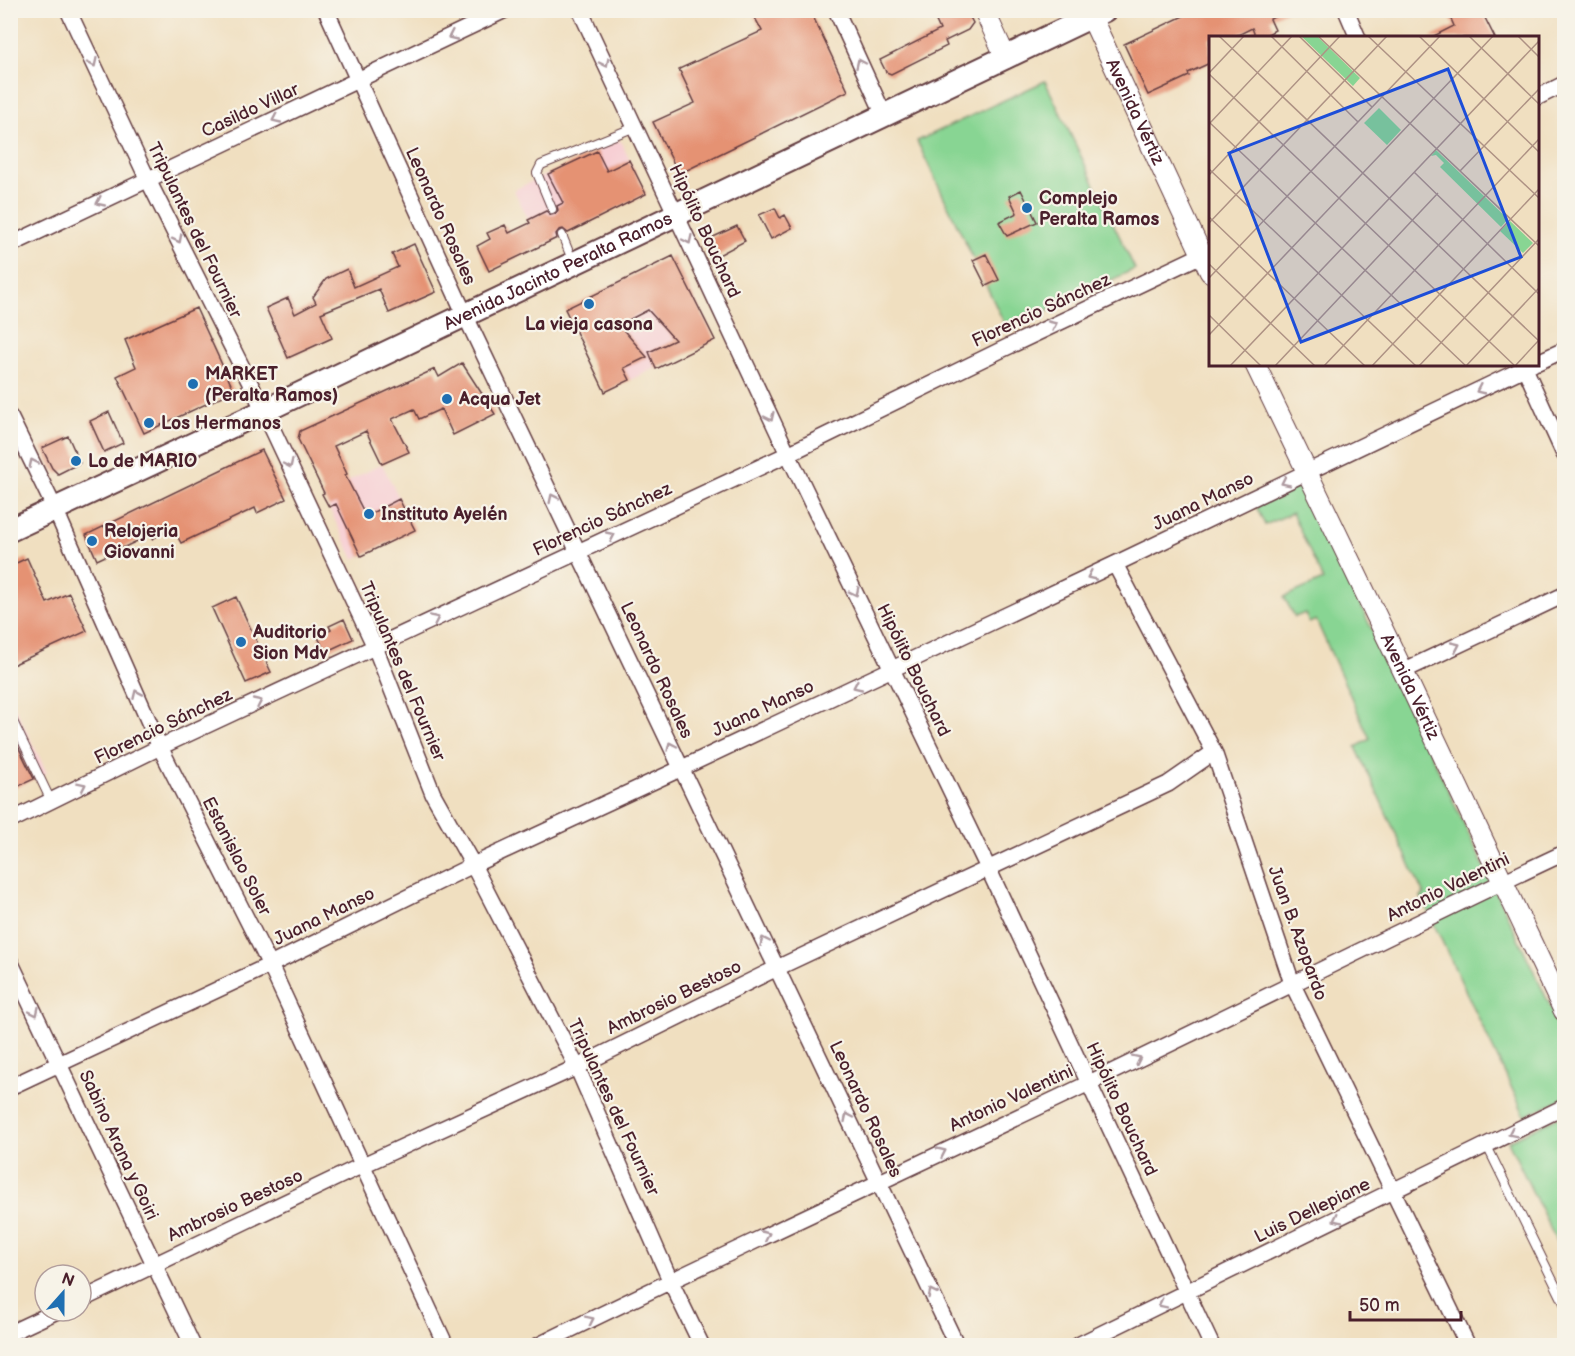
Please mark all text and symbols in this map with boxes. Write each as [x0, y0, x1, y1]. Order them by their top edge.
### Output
one-way arrow [448, 28, 459, 40]
inset map [1209, 36, 1539, 366]
street label: Avenida Vértiz [1101, 55, 1169, 168]
one-way arrow [85, 57, 97, 68]
one-way arrow [598, 57, 610, 68]
one-way arrow [856, 58, 868, 69]
street label: Casildo Villar [198, 79, 303, 142]
one-way arrow [272, 111, 283, 123]
street label: Tripulantes del Fournier [143, 139, 246, 322]
street label: Leonardo Rosales [401, 144, 480, 288]
street label: Hipólito Bouchard [664, 161, 745, 301]
place label: Complejo Peralta Ramos [1039, 188, 1160, 230]
one-way arrow [95, 195, 106, 207]
marker: Complejo Peralta Ramos [1020, 201, 1034, 215]
street label: Avenida Jacinto Peralta Ramos [440, 208, 676, 335]
one-way arrow [170, 233, 182, 244]
one-way arrow [681, 233, 693, 244]
street label: Florencio Sánchez [969, 269, 1114, 352]
marker: La vieja casona [582, 297, 596, 311]
place label: La vieja casona [525, 314, 653, 335]
one-way arrow [1047, 321, 1058, 333]
place label: MARKET (Peralta Ramos) [205, 364, 338, 406]
marker: MARKET (Peralta Ramos) [186, 377, 200, 391]
one-way arrow [1476, 382, 1487, 394]
place label: Acqua Jet [458, 389, 541, 410]
marker: Acqua Jet [440, 392, 454, 406]
one-way arrow [763, 410, 775, 421]
place label: Los Hermanos [161, 413, 281, 434]
marker: Los Hermanos [142, 416, 156, 430]
place label: Lo de MARIO [88, 451, 197, 472]
marker: Lo de MARIO [69, 454, 83, 468]
one-way arrow [281, 458, 293, 469]
one-way arrow [28, 459, 40, 470]
street label: Juana Manso [1149, 468, 1257, 535]
one-way arrow [1281, 475, 1292, 487]
street label: Florencio Sánchez [530, 478, 675, 561]
one-way arrow [549, 494, 561, 505]
place label: Instituto Ayelén [381, 504, 507, 525]
marker: Instituto Ayelén [362, 507, 376, 521]
place label: Relojeria Giovanni [104, 521, 178, 563]
one-way arrow [604, 531, 615, 543]
marker: Relojeria Giovanni [85, 534, 99, 548]
one-way arrow [1086, 568, 1097, 580]
street label: Tripulantes del Fournier [355, 578, 450, 764]
one-way arrow [847, 586, 859, 597]
street label: Leonardo Rosales [616, 599, 697, 742]
street label: Hipólito Bouchard [872, 600, 955, 740]
one-way arrow [428, 615, 439, 627]
place label: Auditorio Sion Mdv [252, 622, 329, 664]
street label: Avenida Vértiz [1376, 631, 1444, 743]
marker: Auditorio Sion Mdv [234, 635, 248, 649]
one-way arrow [1450, 642, 1461, 654]
street label: Juana Manso [709, 676, 817, 741]
one-way arrow [853, 678, 864, 690]
street label: Florencio Sánchez [91, 684, 236, 769]
one-way arrow [132, 689, 144, 700]
one-way arrow [251, 697, 262, 709]
one-way arrow [667, 741, 679, 752]
one-way arrow [76, 782, 86, 793]
street label: Estanislao Soler [198, 793, 276, 919]
street label: Antonio Valentini [1383, 849, 1513, 926]
street label: Juan B. Azopardo [1263, 863, 1332, 1003]
street label: Juana Manso [270, 883, 378, 950]
one-way arrow [760, 936, 772, 947]
street label: Ambrosio Bestoso [604, 956, 745, 1039]
one-way arrow [27, 1006, 39, 1017]
street label: Tripulantes del Fournier [563, 1015, 664, 1199]
street label: Leonardo Rosales [825, 1038, 906, 1181]
street label: Hipólito Bouchard [1081, 1039, 1162, 1179]
one-way arrow [1131, 1055, 1142, 1067]
street label: Antonio Valentini [946, 1061, 1076, 1136]
street label: Sabino Arana y Goiri [75, 1067, 163, 1224]
one-way arrow [844, 1112, 856, 1123]
one-way arrow [1507, 1126, 1518, 1138]
one-way arrow [936, 1148, 947, 1160]
street label: Ambrosio Bestoso [164, 1165, 306, 1246]
street label: Luis Dellepiane [1251, 1173, 1374, 1248]
one-way arrow [1332, 1212, 1343, 1224]
one-way arrow [759, 1231, 770, 1243]
north arrow [33, 1263, 93, 1323]
text: N [59, 1269, 77, 1291]
scale bar [1350, 1284, 1461, 1322]
one-way arrow [928, 1288, 940, 1299]
text: 50 m [1359, 1295, 1400, 1316]
one-way arrow [1157, 1297, 1168, 1309]
one-way arrow [583, 1315, 594, 1327]

